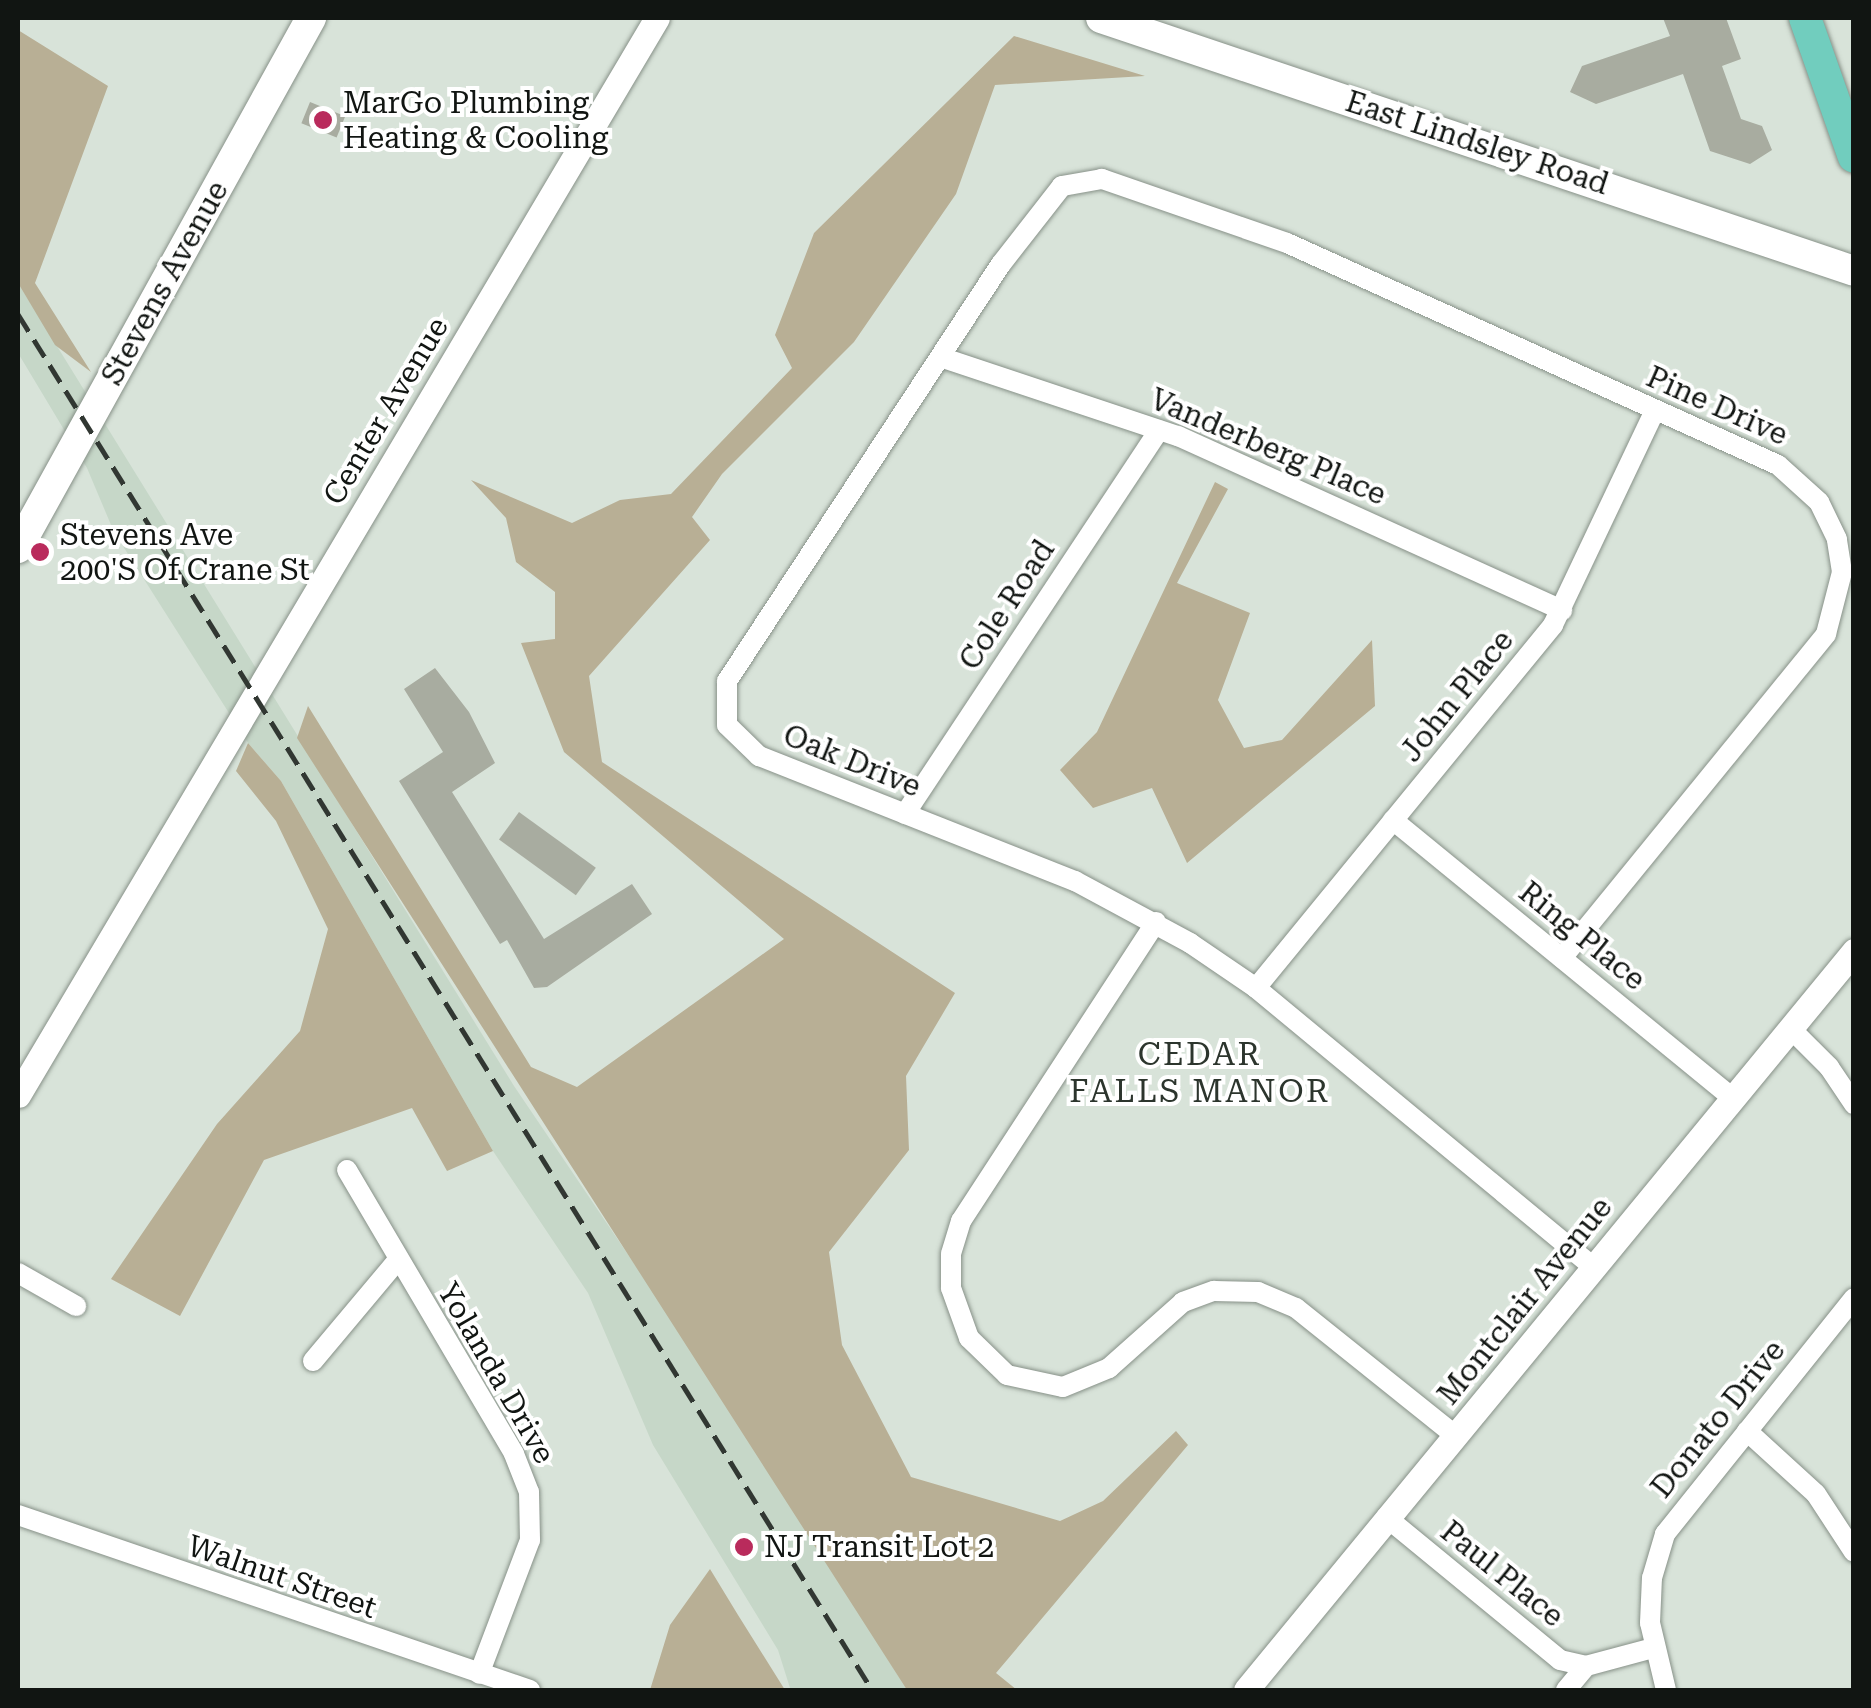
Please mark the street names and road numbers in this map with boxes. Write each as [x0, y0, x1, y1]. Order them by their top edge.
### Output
street label: East Lindsley Road [1341, 84, 1613, 202]
street label: Stevens Avenue [94, 175, 236, 391]
street label: Center Avenue [316, 311, 456, 511]
street label: Pine Drive [1641, 359, 1793, 453]
street label: Vanderberg Place [1145, 381, 1391, 513]
street label: Cole Road [952, 534, 1062, 676]
street label: John Place [1393, 623, 1521, 769]
street label: Oak Drive [778, 717, 926, 805]
street label: Ring Place [1512, 874, 1652, 998]
street label: Montclair Avenue [1430, 1190, 1620, 1412]
street label: Yolanda Drive [430, 1276, 562, 1470]
street label: Donato Drive [1644, 1333, 1792, 1505]
street label: Paul Place [1433, 1514, 1571, 1634]
street label: Walnut Street [183, 1528, 381, 1626]

